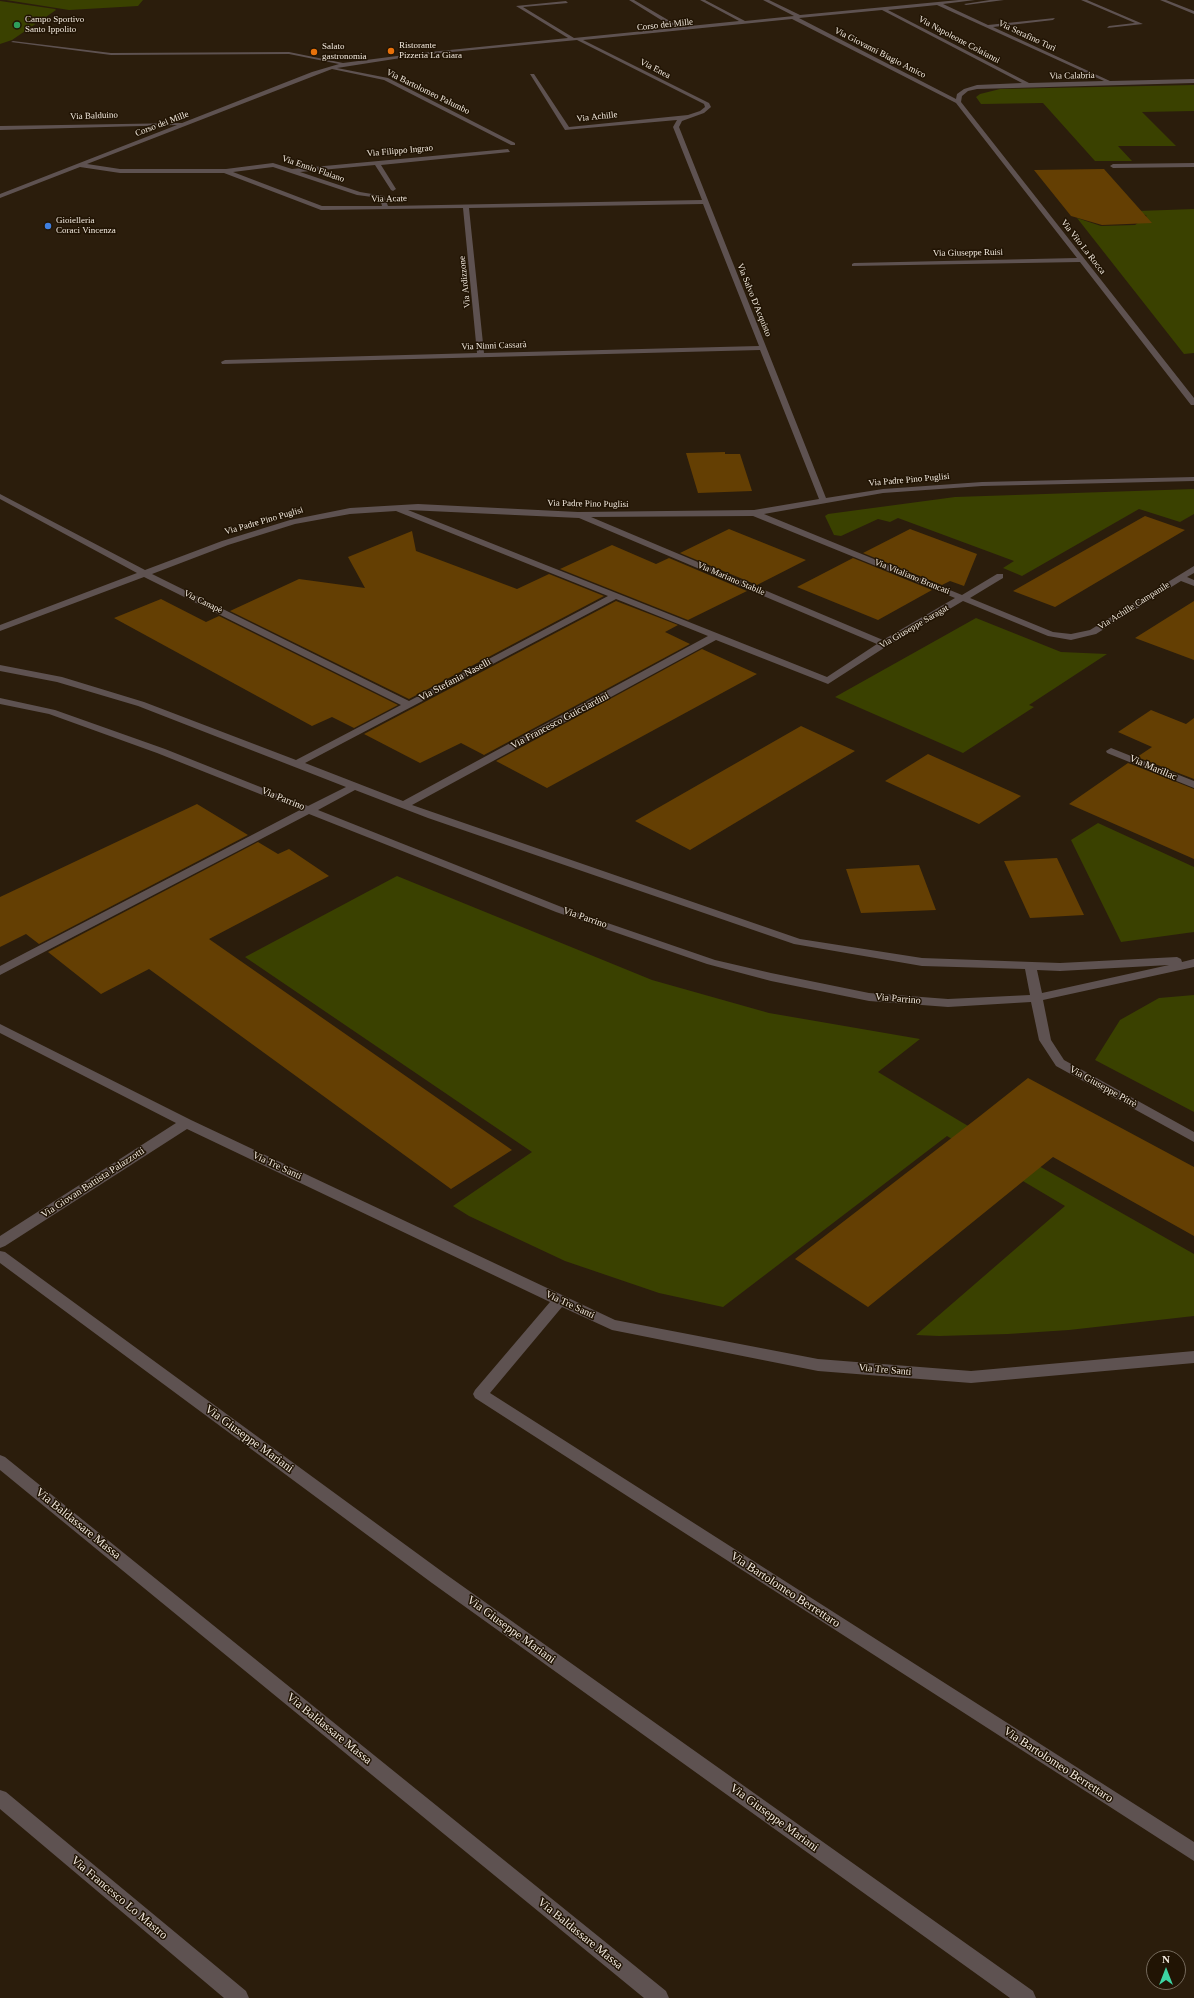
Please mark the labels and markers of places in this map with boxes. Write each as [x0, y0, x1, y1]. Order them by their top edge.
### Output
place label: Campo Sportivo Santo Ippolito [25, 15, 84, 36]
marker: Campo Sportivo Santo Ippolito [12, 20, 22, 30]
place label: Ristorante Pizzeria La Giara [399, 41, 462, 62]
place label: Salato gastronomia [322, 42, 366, 63]
marker: Ristorante Pizzeria La Giara [386, 46, 396, 56]
marker: Salato gastronomia [309, 47, 319, 57]
place label: Gioielleria Coraci Vincenza [56, 216, 116, 237]
marker: Gioielleria Coraci Vincenza [43, 221, 53, 231]

